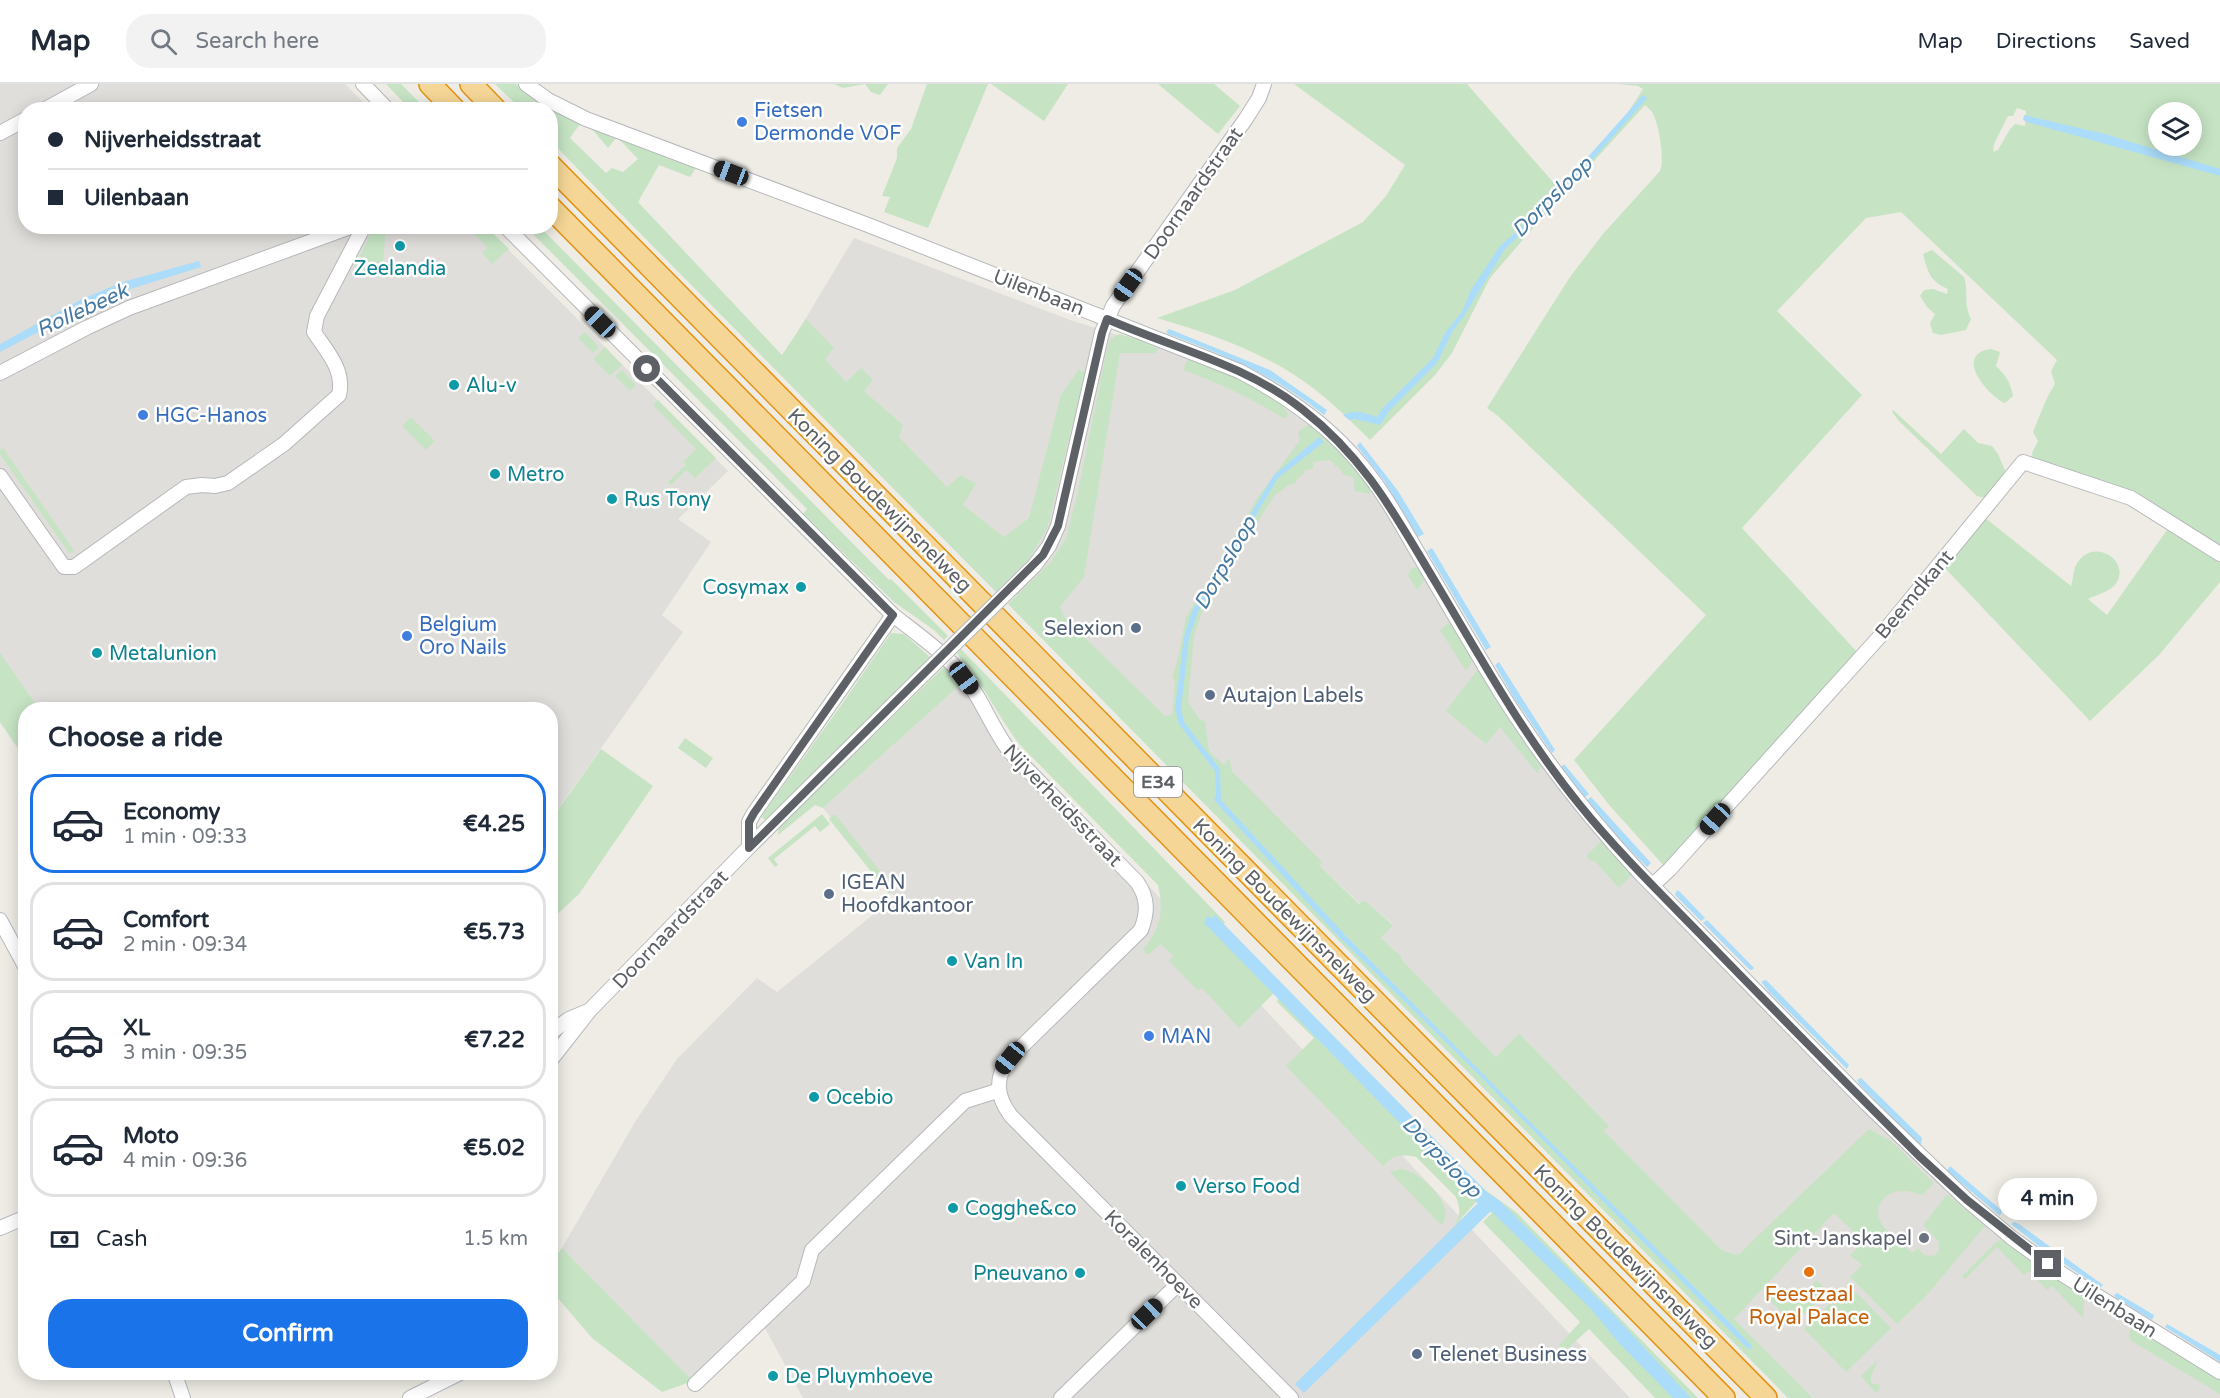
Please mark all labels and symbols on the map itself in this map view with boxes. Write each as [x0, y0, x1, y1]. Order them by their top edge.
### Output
place label: Fietsen Dermonde VOF [754, 99, 901, 146]
marker: Fietsen Dermonde VOF [735, 115, 749, 129]
street label: Doornaardstraat [1139, 123, 1249, 264]
water label: Dorpsloop [1507, 151, 1599, 243]
car [711, 158, 751, 188]
marker: Zeelandia [393, 239, 407, 253]
place label: Zeelandia [354, 257, 446, 281]
street label: Uilenbaan [990, 265, 1088, 321]
car [1110, 265, 1146, 305]
water label: Rollebeek [32, 278, 134, 343]
car [581, 303, 619, 341]
route start [633, 355, 660, 382]
place label: Alu-v [466, 374, 517, 398]
marker: Alu-v [447, 378, 461, 392]
place label: HGC-Hanos [155, 404, 267, 428]
street label: Koning Boudewijnsnelweg [782, 404, 976, 598]
marker: HGC-Hanos [136, 408, 150, 422]
place label: Metro [507, 463, 565, 487]
marker: Metro [488, 467, 502, 481]
place label: Rus Tony [624, 488, 711, 512]
marker: Rus Tony [605, 492, 619, 506]
water label: Dorpsloop [1189, 511, 1263, 614]
street label: Beemdkant [1871, 545, 1959, 644]
place label: Cosymax [703, 576, 789, 600]
marker: Cosymax [794, 580, 808, 594]
place label: Belgium Oro Nails [419, 613, 507, 660]
place label: Selexion [1044, 617, 1124, 641]
marker: Selexion [1129, 621, 1143, 635]
marker: Belgium Oro Nails [400, 629, 414, 643]
place label: Metalunion [109, 642, 217, 666]
marker: Metalunion [90, 646, 104, 660]
car [946, 658, 982, 698]
place label: Autajon Labels [1222, 684, 1364, 708]
marker: Autajon Labels [1203, 688, 1217, 702]
street label: Nijverheidsstraat [998, 740, 1127, 872]
road number: E34 [1134, 767, 1182, 797]
car [1696, 800, 1734, 838]
street label: Koning Boudewijnsnelweg [1187, 814, 1381, 1008]
street label: Doornaardstraat [608, 865, 734, 994]
place label: IGEAN Hoofdkantoor [841, 871, 973, 918]
marker: IGEAN Hoofdkantoor [822, 887, 836, 901]
place label: Van In [964, 950, 1023, 974]
marker: Van In [945, 954, 959, 968]
place label: MAN [1161, 1025, 1211, 1049]
marker: MAN [1142, 1029, 1156, 1043]
car [992, 1038, 1028, 1078]
place label: Ocebio [826, 1086, 894, 1110]
marker: Ocebio [807, 1090, 821, 1104]
water label: Dorpsloop [1397, 1111, 1488, 1205]
street label: Koning Boudewijnsnelweg [1528, 1160, 1722, 1354]
place label: Verso Food [1193, 1175, 1300, 1199]
callout: 4 min [1998, 1177, 2098, 1219]
marker: Verso Food [1174, 1179, 1188, 1193]
place label: Cogghe&co [965, 1197, 1077, 1221]
marker: Cogghe&co [946, 1201, 960, 1215]
street label: Koralenhoeve [1099, 1205, 1208, 1314]
place label: Sint-Janskapel [1774, 1227, 1912, 1251]
marker: Sint-Janskapel [1917, 1231, 1931, 1245]
route end [2034, 1250, 2061, 1277]
place label: Pneuvano [973, 1262, 1068, 1286]
marker: Feestzaal Royal Palace [1802, 1265, 1816, 1279]
marker: Pneuvano [1073, 1266, 1087, 1280]
street label: Uilenbaan [2068, 1272, 2161, 1343]
place label: Feestzaal Royal Palace [1749, 1283, 1869, 1330]
car [1128, 1295, 1166, 1333]
place label: Telenet Business [1429, 1343, 1587, 1367]
marker: Telenet Business [1410, 1347, 1424, 1361]
place label: De Pluymhoeve [785, 1365, 933, 1389]
marker: De Pluymhoeve [766, 1369, 780, 1383]

